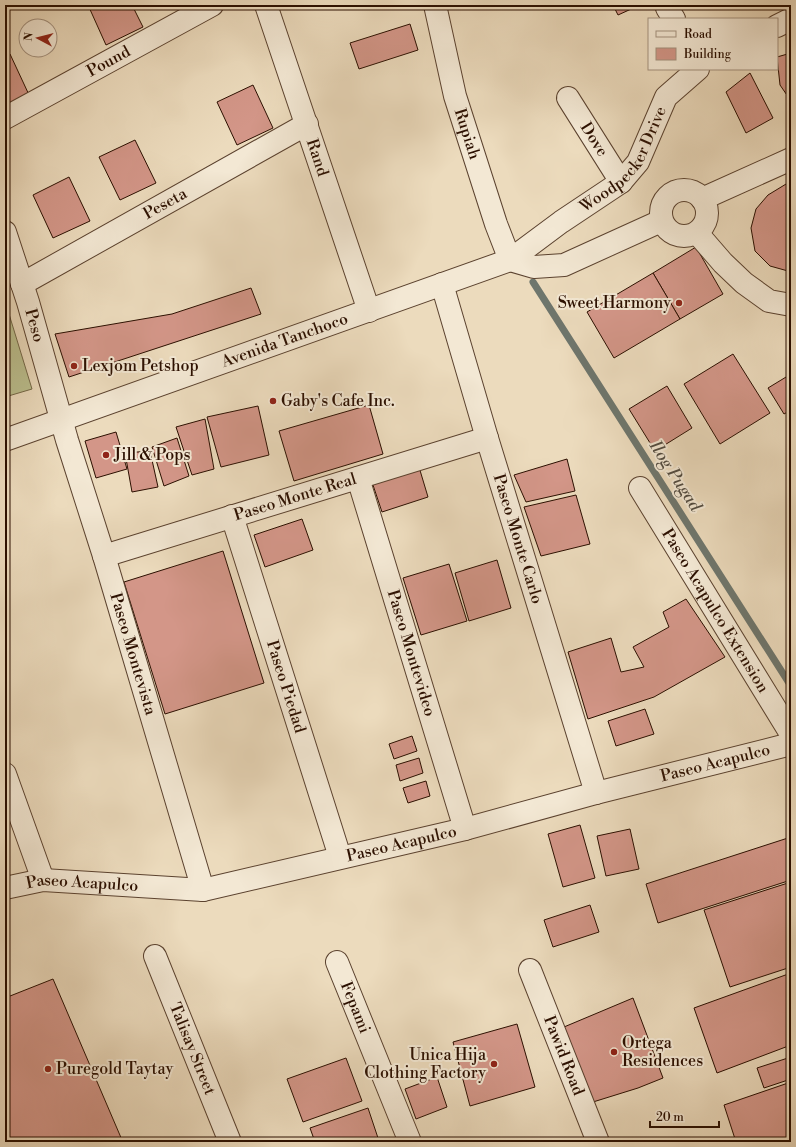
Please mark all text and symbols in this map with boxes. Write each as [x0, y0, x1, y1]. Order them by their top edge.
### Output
north arrow [18, 18, 58, 58]
legend [648, 18, 778, 70]
text: Road [684, 27, 712, 42]
text: N [22, 31, 37, 42]
street label: Pound [83, 42, 134, 81]
text: Building [683, 47, 732, 62]
street label: Woodpecker Drive [575, 103, 671, 217]
street label: Rupiah [450, 106, 485, 162]
street label: Dove [576, 118, 612, 160]
street label: Rand [302, 136, 333, 179]
street label: Peseta [140, 183, 191, 224]
place label: Sweet Harmony [558, 293, 671, 313]
marker: Sweet Harmony [674, 298, 684, 308]
street label: Peso [20, 306, 49, 344]
street label: Avenida Tanchoco [218, 309, 351, 372]
place label: Lexjom Petshop [82, 356, 199, 376]
marker: Lexjom Petshop [69, 361, 79, 371]
place label: Gaby's Cafe Inc. [281, 391, 395, 411]
marker: Gaby's Cafe Inc. [268, 396, 278, 406]
water label: Ilog Pugad [643, 435, 707, 517]
place label: Jill & Pops [113, 445, 191, 465]
marker: Jill & Pops [101, 450, 111, 460]
street label: Paseo Monte Real [231, 469, 359, 525]
street label: Paseo Monte Carlo [489, 472, 547, 606]
street label: Paseo Acapulco Extension [657, 525, 774, 697]
street label: Paseo Montevideo [383, 587, 440, 719]
street label: Paseo Montevista [105, 591, 161, 718]
street label: Paseo Piedad [262, 638, 310, 736]
street label: Paseo Acapulco [658, 740, 772, 786]
street label: Paseo Acapulco [344, 821, 459, 866]
street label: Paseo Acapulco [24, 870, 139, 896]
street label: Fepami [336, 979, 375, 1036]
street label: Talisay Street [165, 1000, 220, 1098]
street label: Pawid Road [539, 1013, 589, 1098]
place label: Ortega Residences [622, 1033, 703, 1071]
place label: Unica Hija Clothing Factory [364, 1045, 487, 1083]
marker: Ortega Residences [609, 1047, 619, 1057]
place label: Puregold Taytay [56, 1059, 173, 1079]
marker: Unica Hija Clothing Factory [489, 1059, 499, 1069]
marker: Puregold Taytay [43, 1064, 53, 1074]
scale bar [650, 1103, 719, 1129]
text: 20 m [656, 1110, 684, 1125]

